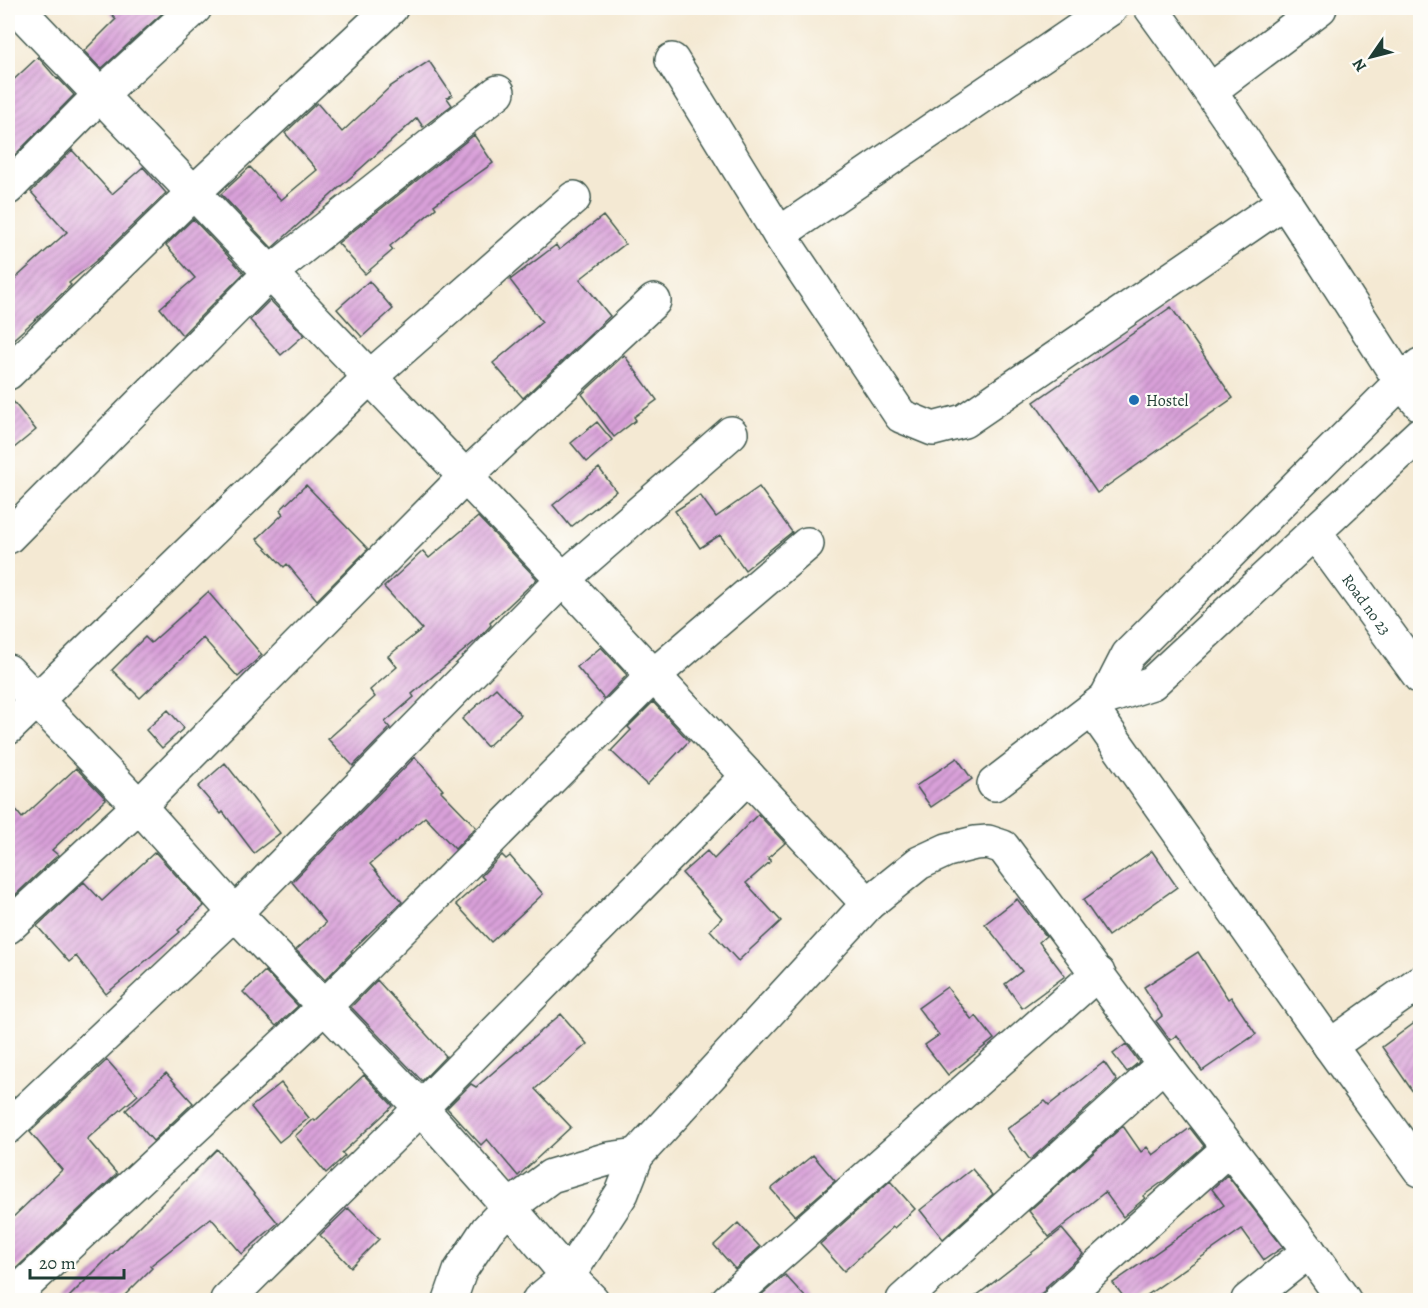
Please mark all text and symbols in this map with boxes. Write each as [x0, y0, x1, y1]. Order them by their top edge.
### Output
north arrow [1341, 27, 1401, 87]
text: N [1347, 54, 1372, 76]
place label: Hostel [1146, 390, 1189, 412]
marker: Hostel [1127, 393, 1141, 407]
street label: Road no 23 [1336, 570, 1396, 640]
scale bar [30, 1242, 124, 1280]
text: 20 m [39, 1251, 76, 1275]

